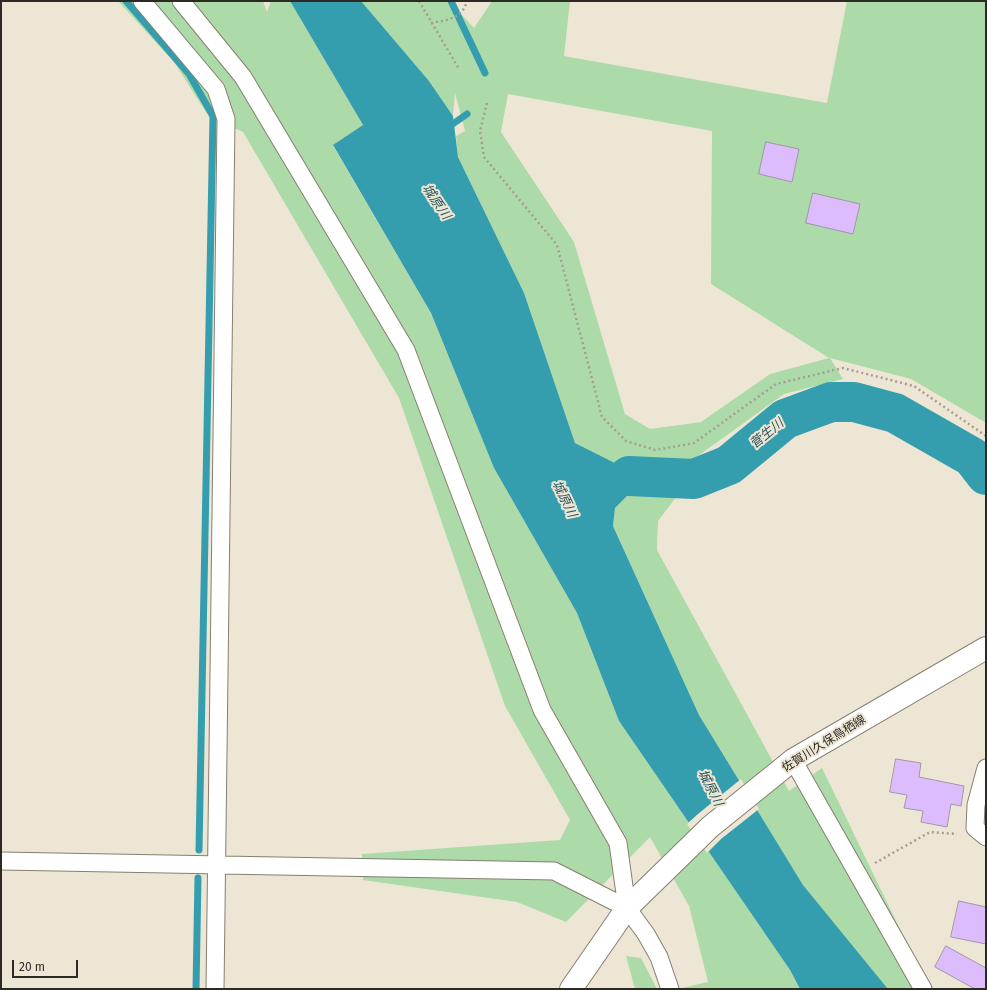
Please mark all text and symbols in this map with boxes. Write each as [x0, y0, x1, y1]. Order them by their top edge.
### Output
water label: 城原川 [419, 181, 453, 223]
water label: 菅生川 [747, 416, 787, 452]
water label: 城原川 [548, 478, 580, 520]
street label: 佐賀川久保鳥栖線 [779, 712, 869, 776]
water label: 城原川 [694, 767, 726, 809]
scale bar [14, 952, 80, 978]
text: 20 m [19, 960, 45, 974]

